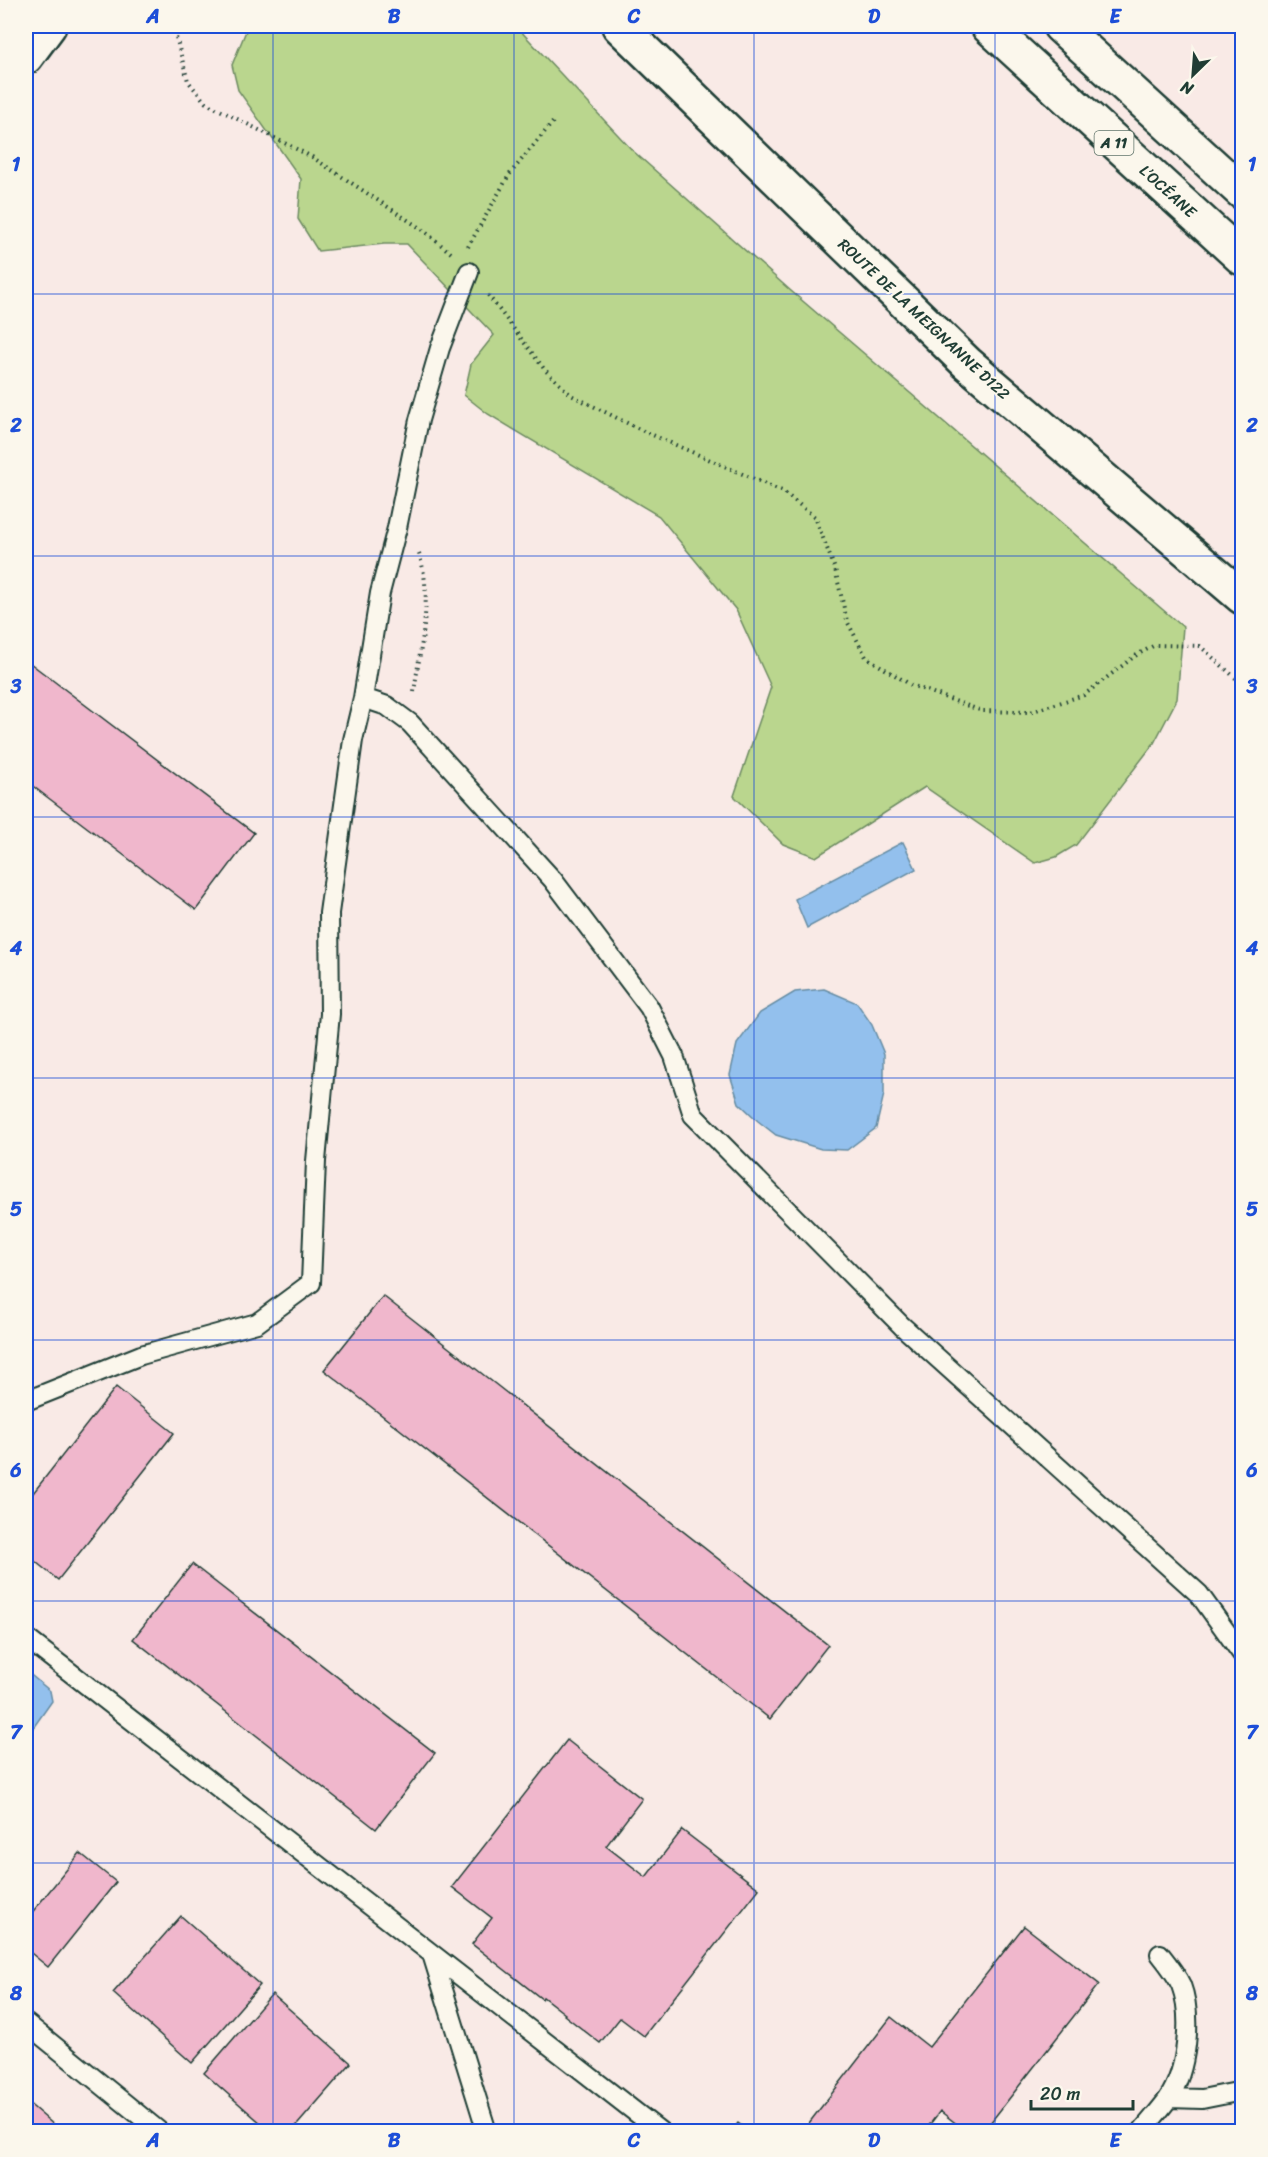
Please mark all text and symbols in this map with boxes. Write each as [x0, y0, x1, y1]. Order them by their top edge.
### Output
text: A [145, 0, 160, 34]
text: B [388, 0, 401, 34]
text: C [627, 0, 641, 34]
text: D [868, 0, 881, 34]
text: E [1109, 0, 1122, 34]
north arrow [1163, 45, 1223, 105]
text: N [1175, 72, 1199, 104]
road number: A 11 [1094, 131, 1134, 155]
text: 1 [12, 147, 21, 182]
text: 1 [1248, 147, 1257, 182]
street label: L’OCÉANE [1132, 157, 1204, 226]
street label: ROUTE DE LA MEIGNANNE D122 [831, 231, 1017, 407]
text: 2 [9, 408, 22, 443]
text: 2 [1245, 408, 1258, 443]
text: 3 [10, 669, 22, 704]
text: 3 [1246, 669, 1258, 704]
text: 4 [9, 931, 23, 966]
text: 4 [1245, 931, 1259, 966]
text: 5 [10, 1192, 22, 1227]
text: 5 [1246, 1192, 1258, 1227]
text: 6 [9, 1453, 22, 1488]
text: 6 [1245, 1453, 1258, 1488]
text: 7 [10, 1715, 23, 1750]
text: 7 [1246, 1715, 1259, 1750]
text: 8 [9, 1976, 23, 2011]
text: 8 [1245, 1976, 1259, 2011]
scale bar [1031, 2073, 1133, 2111]
text: 20 m [1040, 2078, 1080, 2110]
text: A [145, 2123, 160, 2157]
text: B [388, 2123, 401, 2157]
text: C [627, 2123, 641, 2157]
text: D [868, 2123, 881, 2157]
text: E [1109, 2123, 1122, 2157]

